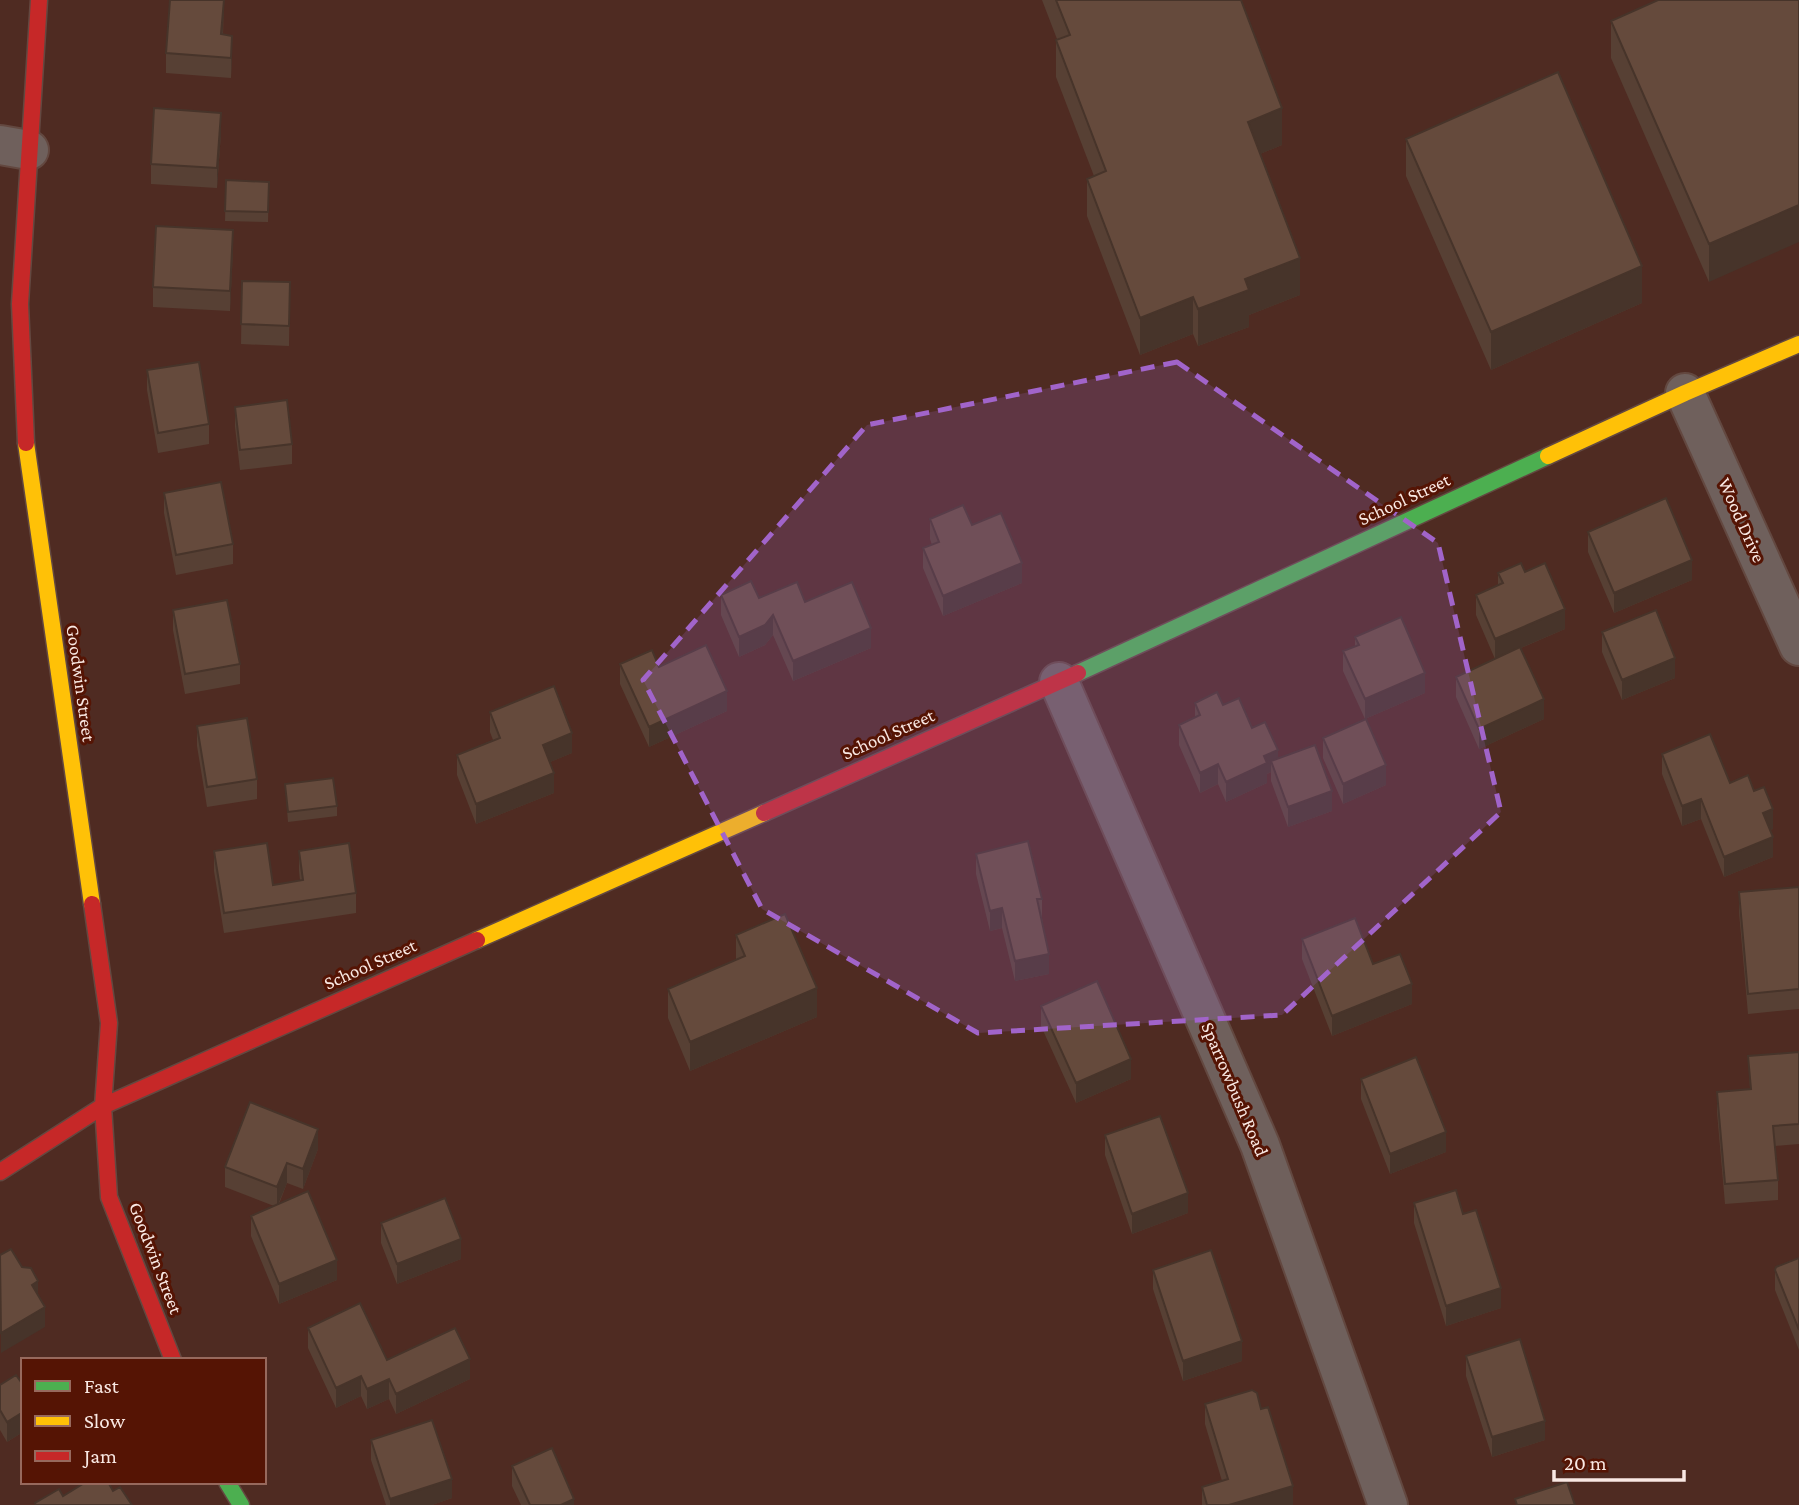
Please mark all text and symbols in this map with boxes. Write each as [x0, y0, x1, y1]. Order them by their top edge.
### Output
street label: School Street [1355, 468, 1454, 529]
street label: Wood Drive [1714, 474, 1770, 566]
street label: Goodwin Street [62, 623, 100, 744]
street label: School Street [839, 704, 938, 764]
street label: School Street [321, 934, 420, 994]
street label: Sparrowbush Road [1197, 1019, 1273, 1159]
street label: Goodwin Street [125, 1199, 187, 1318]
legend [21, 1358, 266, 1484]
text: Fast [84, 1374, 120, 1398]
text: Slow [84, 1409, 126, 1433]
scale bar [1554, 1438, 1684, 1482]
text: Jam [82, 1444, 117, 1468]
text: 20 m [1564, 1451, 1607, 1475]

